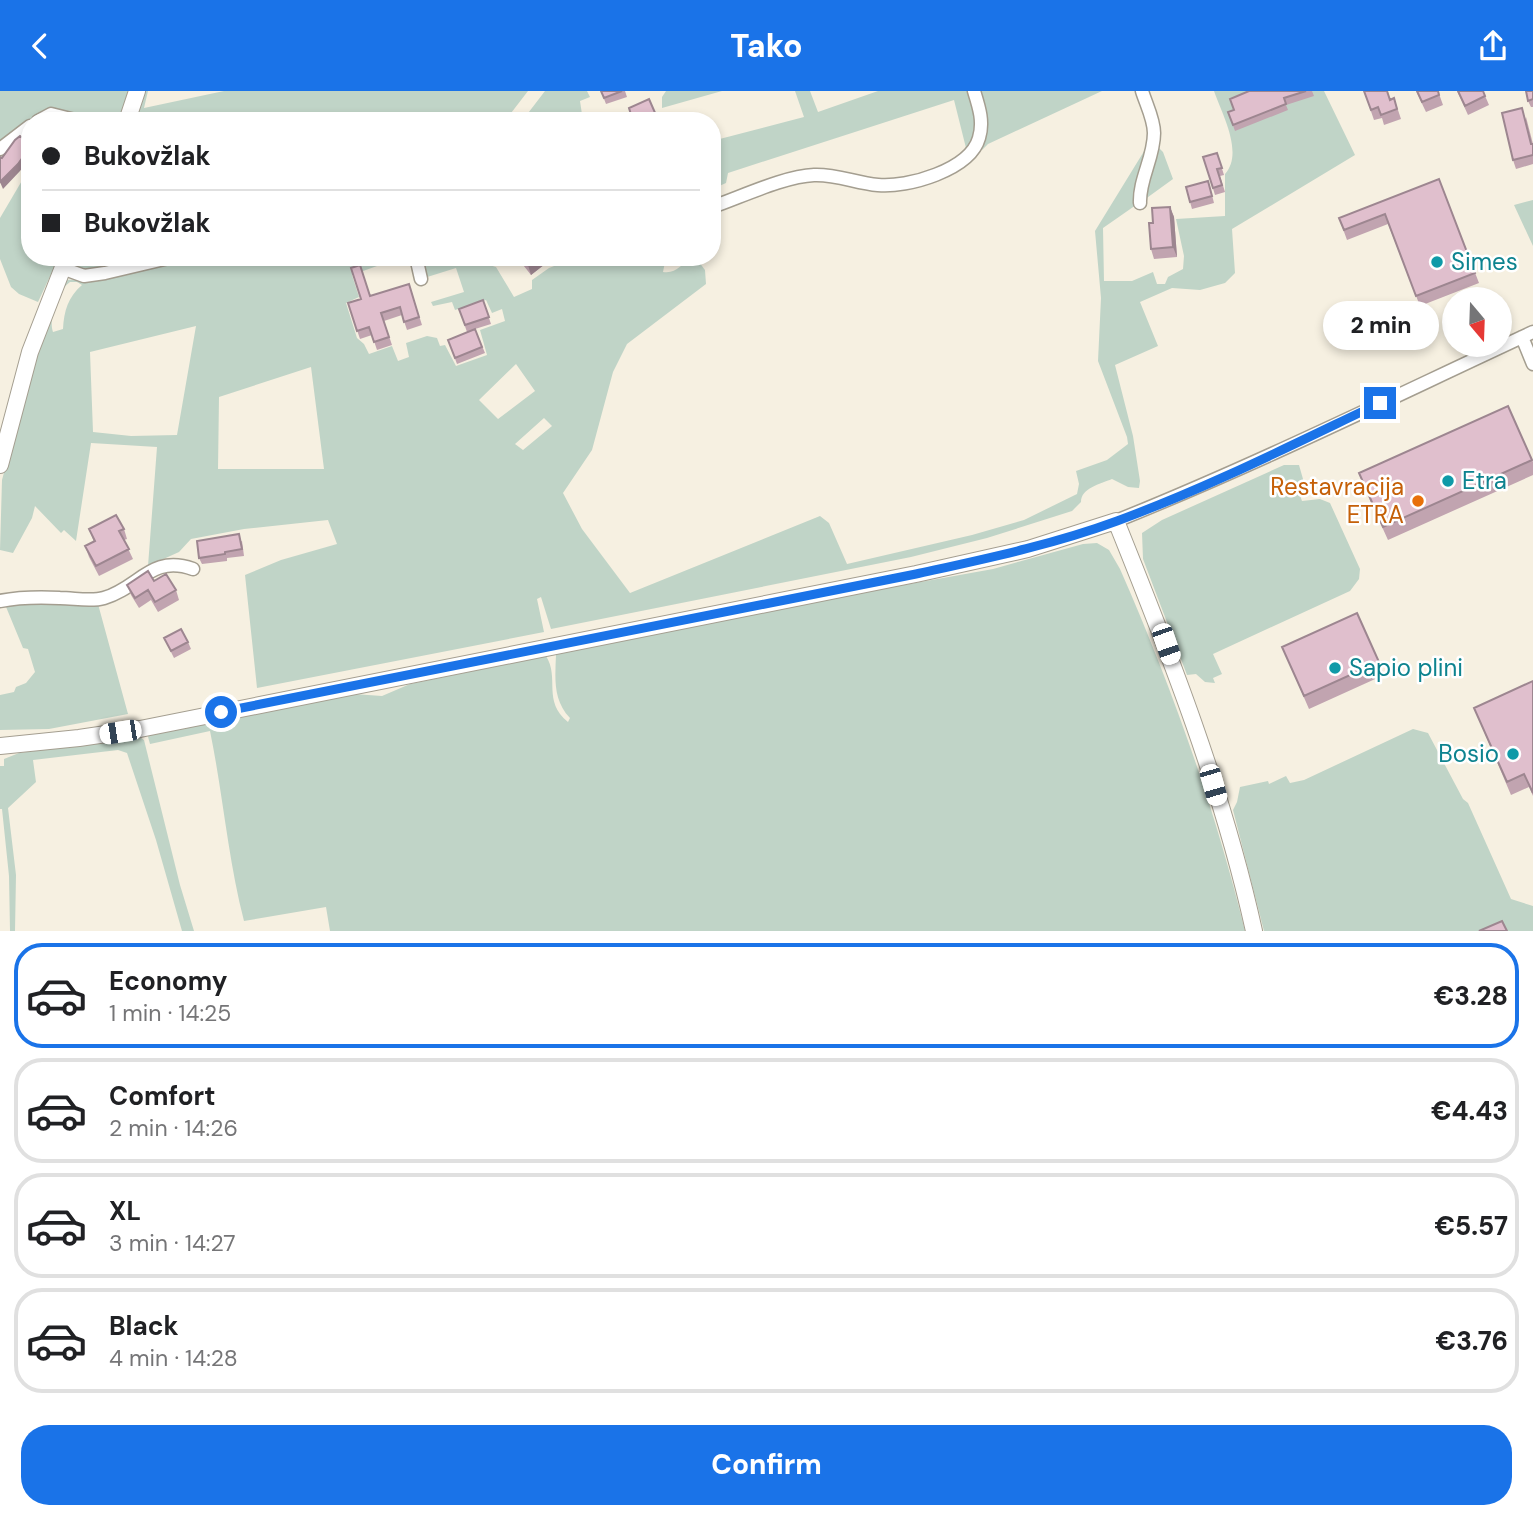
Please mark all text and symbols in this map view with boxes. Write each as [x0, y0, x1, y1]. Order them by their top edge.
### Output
text: Tako [730, 25, 803, 67]
icon: back [21, 27, 59, 65]
icon: share [1474, 27, 1512, 65]
text: Bukovžlak [84, 139, 210, 173]
text: Bukovžlak [84, 206, 210, 240]
place label: Simes [1451, 246, 1518, 277]
marker: Simes [1429, 254, 1445, 270]
north arrow [1442, 287, 1512, 357]
map controls [1442, 287, 1512, 357]
callout: 2 min [1322, 301, 1438, 351]
text: 2 min [1350, 310, 1412, 340]
route end [1364, 387, 1396, 419]
place label: Etra [1462, 465, 1507, 496]
place label: Restavracija ETRA [1270, 471, 1404, 530]
marker: Etra [1440, 473, 1456, 489]
marker: Restavracija ETRA [1410, 493, 1426, 509]
car [1150, 621, 1183, 667]
place label: Sapio plini [1349, 652, 1463, 683]
marker: Sapio plini [1327, 660, 1343, 676]
route start [205, 696, 237, 728]
car [98, 718, 143, 746]
place label: Bosio [1438, 738, 1499, 769]
marker: Bosio [1505, 746, 1521, 762]
car [1198, 762, 1229, 808]
icon: car [25, 964, 88, 1027]
text: Economy [109, 964, 227, 998]
text: €3.28 [1434, 979, 1508, 1013]
text: 1 min · 14:25 [109, 998, 231, 1028]
icon: car [25, 1079, 88, 1142]
text: Comfort [109, 1079, 215, 1113]
text: €4.43 [1431, 1094, 1508, 1128]
text: 2 min · 14:26 [109, 1113, 238, 1143]
icon: car [25, 1194, 88, 1257]
text: XL [109, 1194, 141, 1228]
text: €5.57 [1435, 1209, 1508, 1243]
text: 3 min · 14:27 [109, 1228, 236, 1258]
icon: car [25, 1309, 88, 1372]
text: Black [109, 1309, 179, 1343]
text: €3.76 [1436, 1324, 1508, 1358]
text: 4 min · 14:28 [109, 1343, 238, 1373]
button: Confirm [21, 1425, 1512, 1505]

